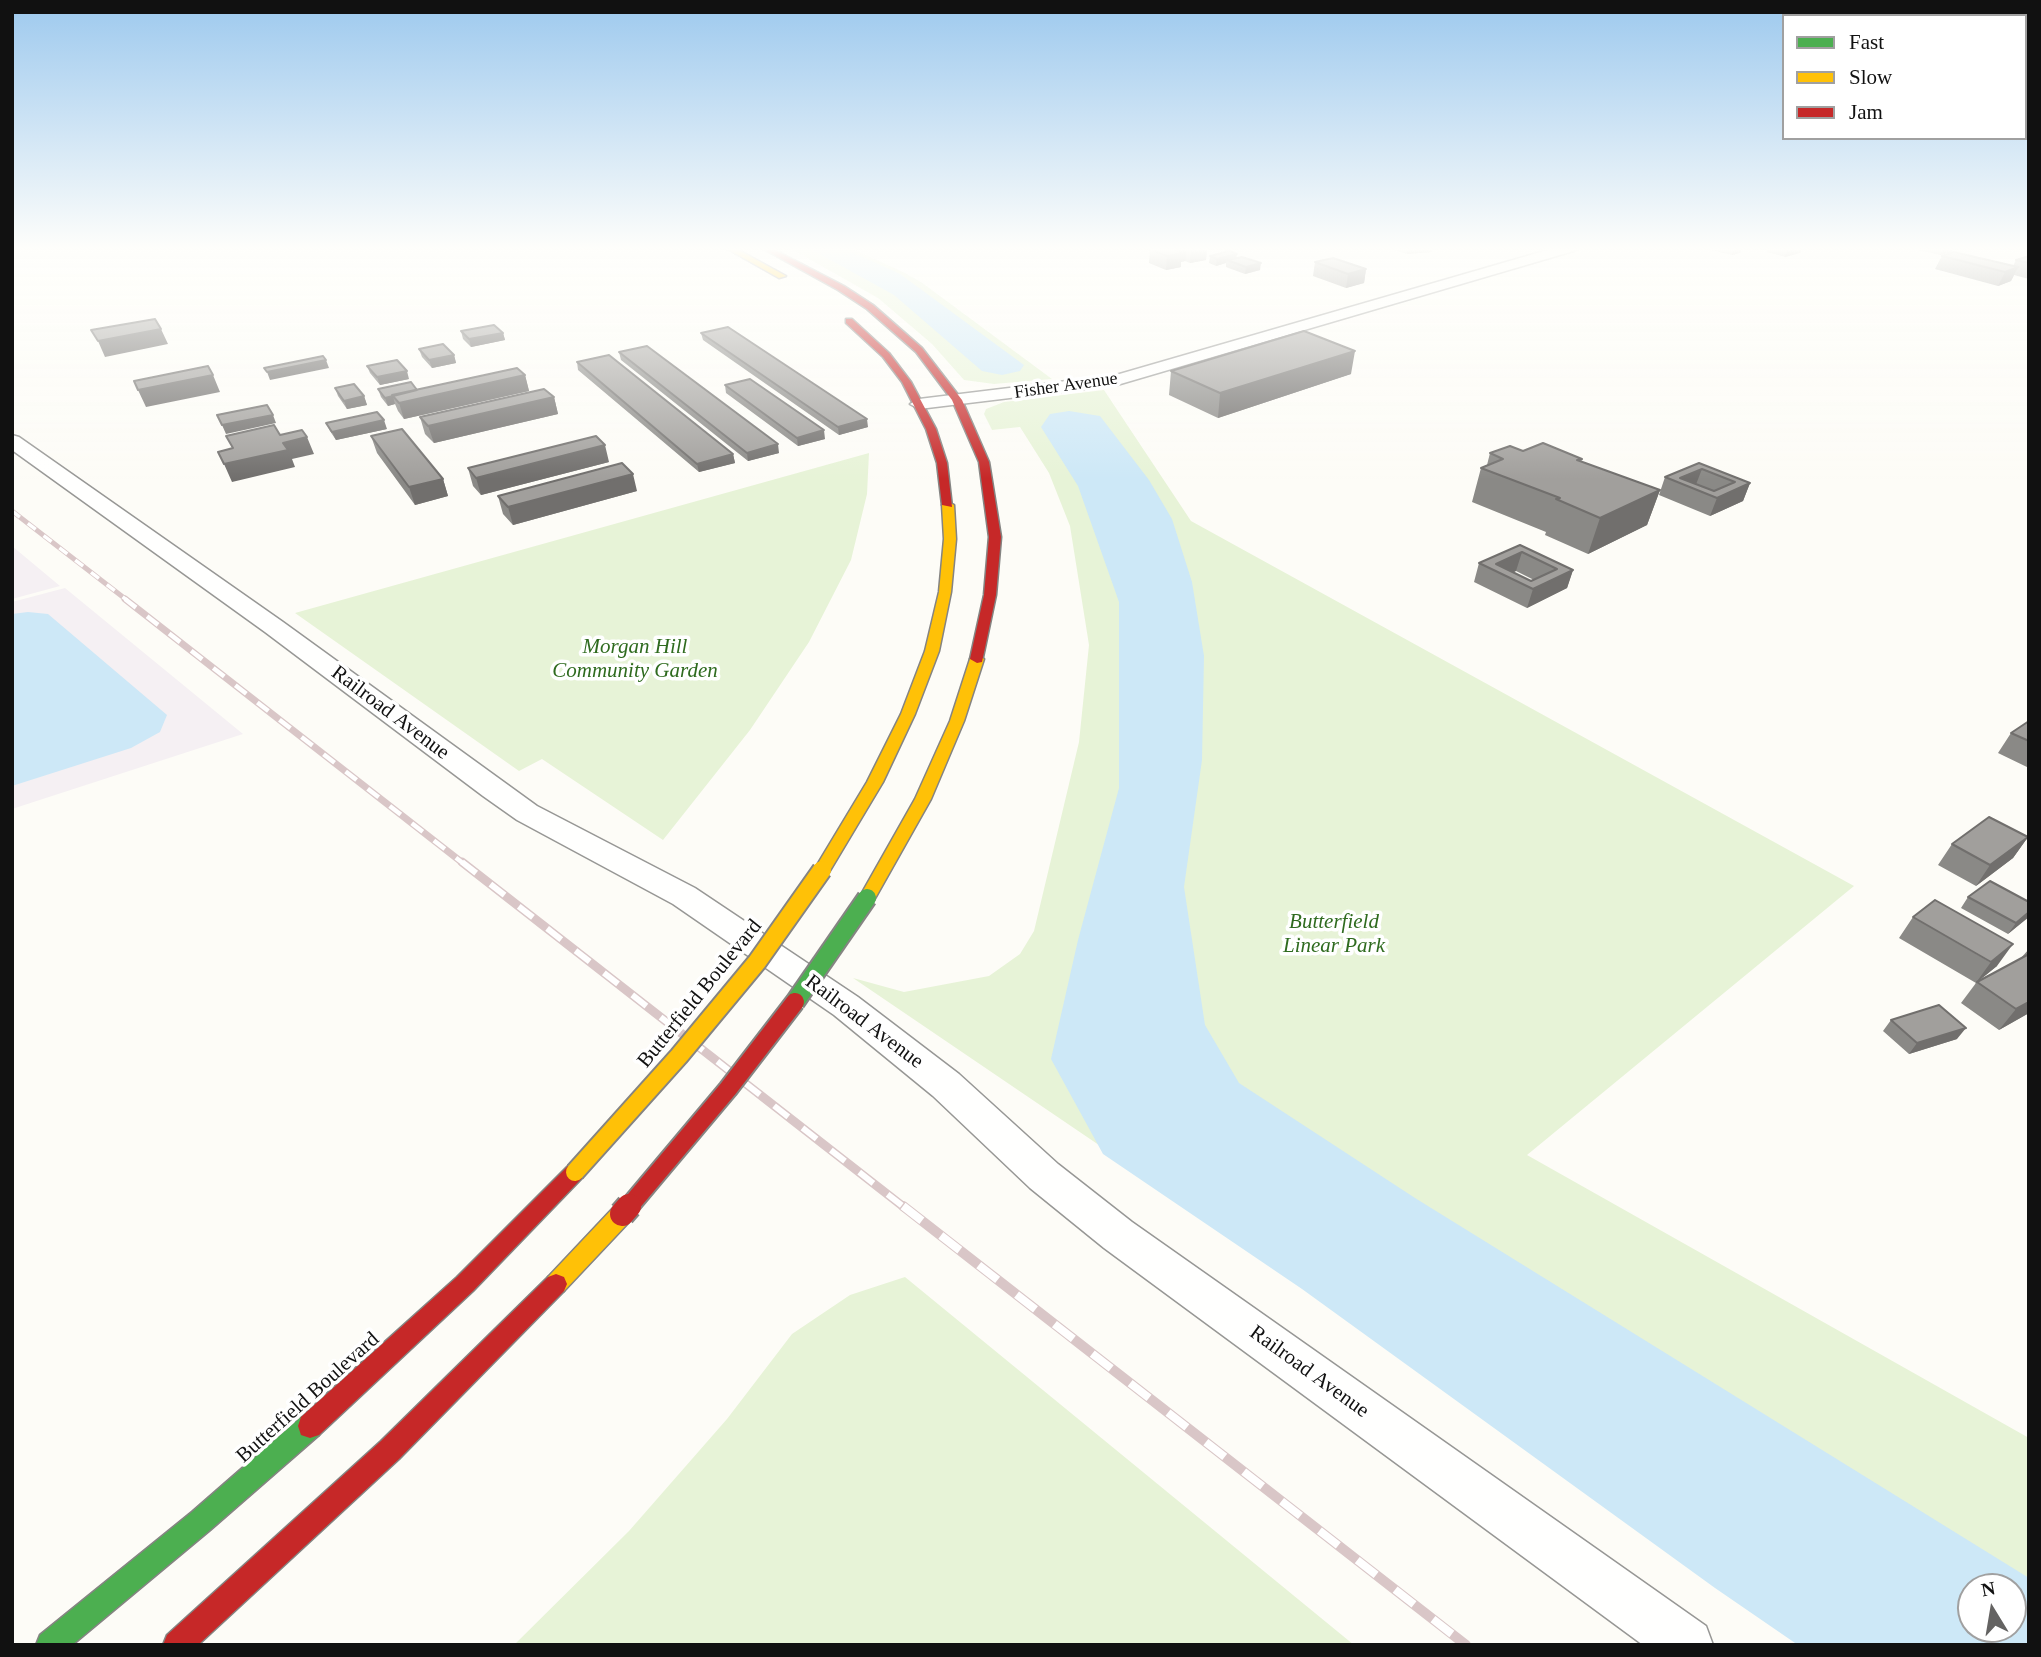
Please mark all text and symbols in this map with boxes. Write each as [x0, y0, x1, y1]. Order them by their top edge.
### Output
legend [1782, 14, 2027, 140]
text: Fast [1849, 30, 1884, 54]
text: Slow [1849, 65, 1892, 89]
text: Jam [1849, 100, 1883, 124]
street label: Fisher Avenue [1013, 368, 1119, 404]
park label: Morgan Hill Community Garden [552, 634, 718, 684]
street label: Railroad Avenue [326, 660, 454, 766]
park label: Butterfield Linear Park [1283, 909, 1385, 959]
street label: Butterfield Boulevard [632, 915, 768, 1073]
street label: Railroad Avenue [800, 969, 928, 1075]
street label: Railroad Avenue [1244, 1320, 1374, 1424]
street label: Butterfield Boulevard [231, 1327, 385, 1469]
north arrow [1957, 1573, 2027, 1643]
text: N [1980, 1577, 1997, 1600]

